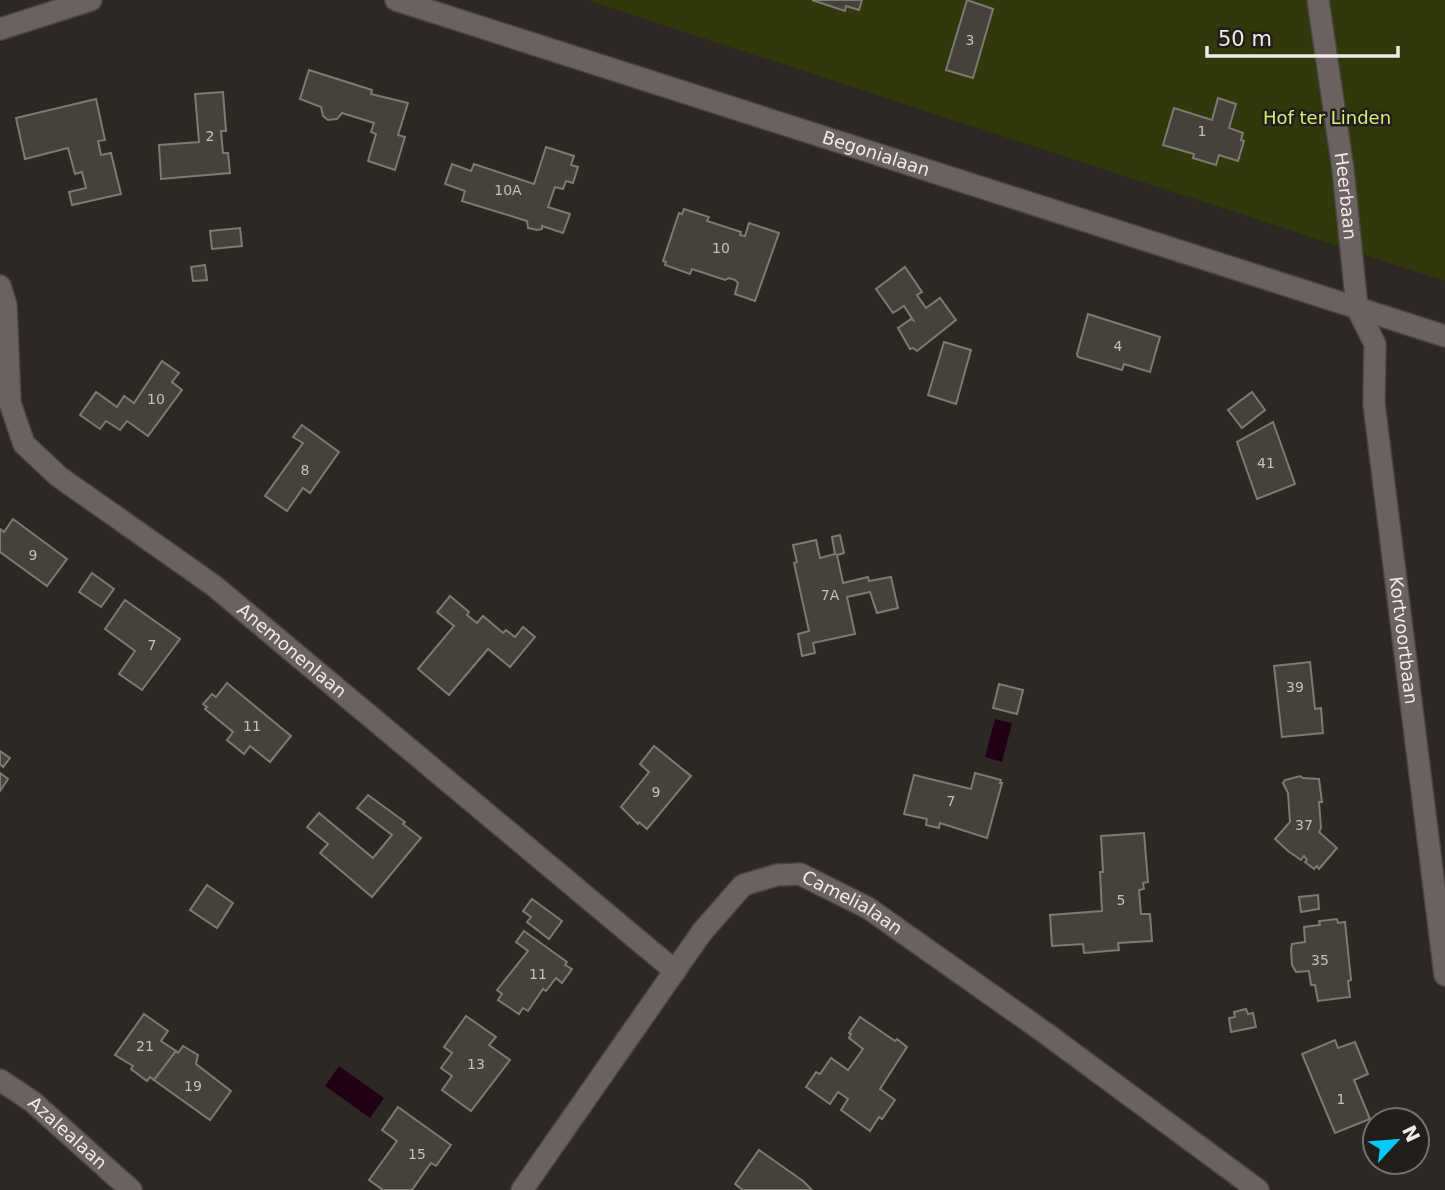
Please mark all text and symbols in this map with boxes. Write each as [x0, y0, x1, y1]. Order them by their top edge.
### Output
scale bar [1207, 14, 1398, 58]
text: 50 m [1218, 27, 1272, 51]
house number: 3 [966, 32, 974, 48]
park label: Hof ter Linden [1263, 107, 1391, 128]
house number: 1 [1198, 123, 1206, 139]
street label: Begonialaan [820, 126, 933, 180]
house number: 2 [206, 128, 214, 144]
street label: Heerbaan [1331, 151, 1361, 241]
house number: 10A [494, 182, 522, 198]
house number: 10 [712, 240, 730, 256]
house number: 4 [1114, 338, 1123, 354]
house number: 10 [147, 391, 165, 407]
house number: 41 [1257, 455, 1275, 471]
house number: 8 [301, 462, 309, 478]
house number: 9 [29, 547, 37, 563]
street label: Kortvoortbaan [1386, 575, 1422, 705]
house number: 7A [821, 587, 840, 603]
street label: Anemonenlaan [233, 599, 351, 702]
house number: 7 [148, 637, 156, 653]
house number: 39 [1286, 679, 1304, 695]
house number: 11 [243, 718, 261, 734]
house number: 9 [652, 784, 660, 800]
house number: 7 [947, 793, 955, 809]
house number: 37 [1295, 817, 1313, 833]
street label: Camelialaan [799, 866, 907, 939]
house number: 5 [1117, 892, 1125, 908]
house number: 35 [1311, 952, 1329, 968]
house number: 11 [529, 966, 547, 982]
house number: 21 [136, 1038, 154, 1054]
house number: 13 [467, 1056, 485, 1072]
house number: 19 [184, 1078, 202, 1094]
house number: 1 [1337, 1091, 1345, 1107]
street label: Azalealaan [24, 1092, 111, 1173]
north arrow [1361, 1106, 1431, 1176]
text: N [1398, 1122, 1425, 1146]
house number: 15 [408, 1146, 426, 1162]

